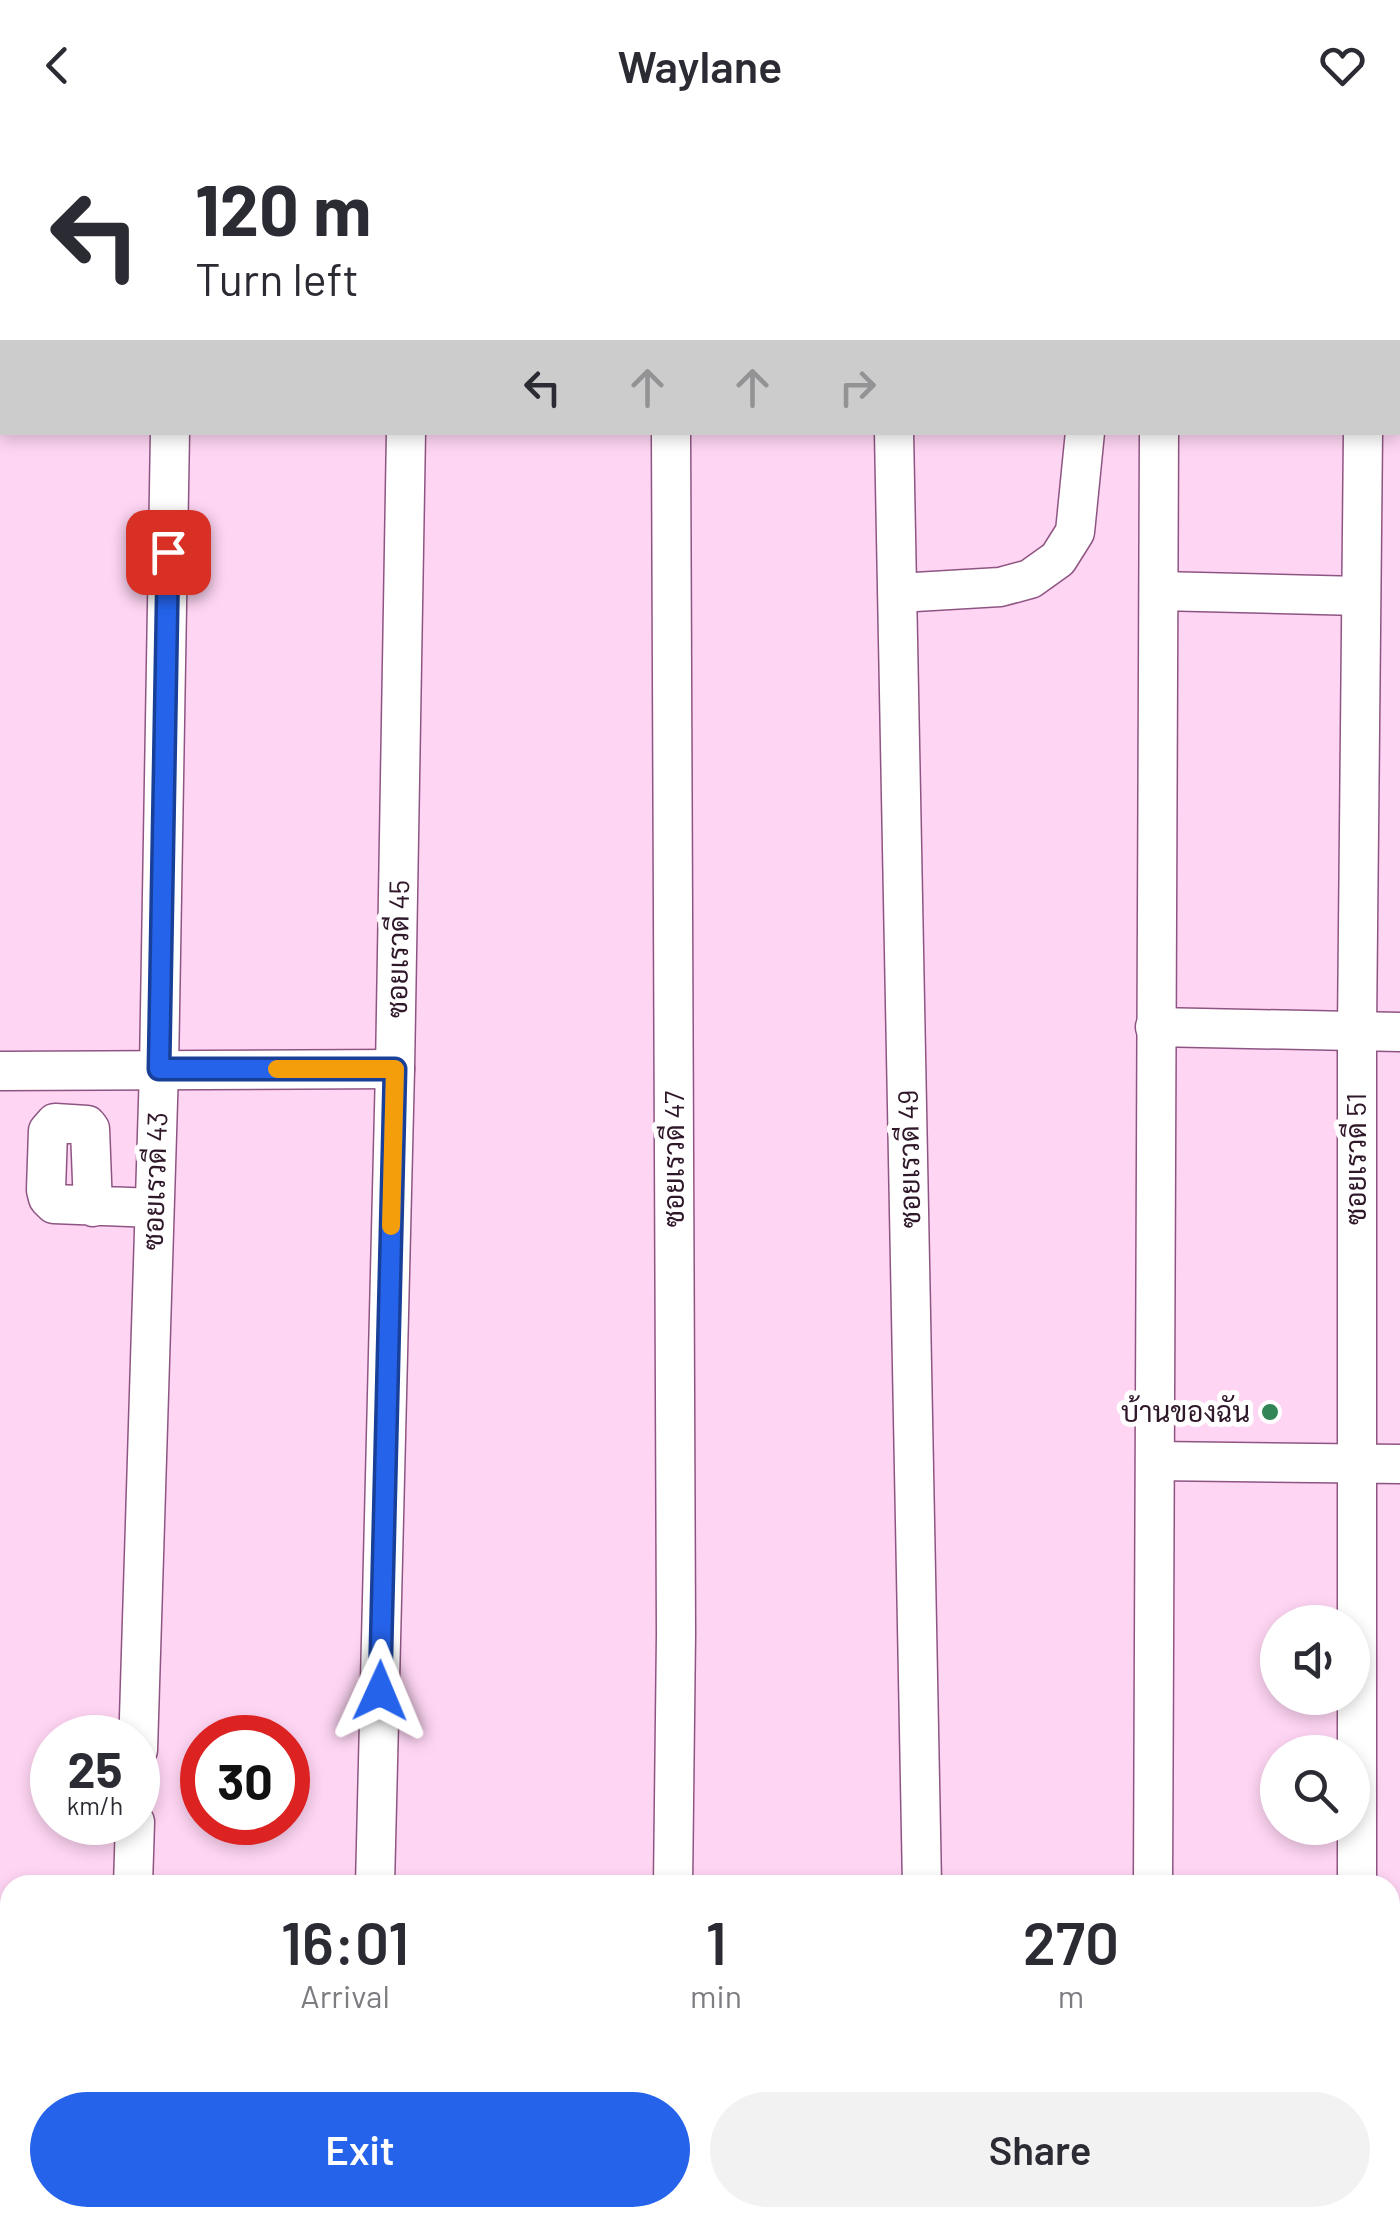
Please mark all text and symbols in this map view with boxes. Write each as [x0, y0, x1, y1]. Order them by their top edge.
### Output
icon: back [30, 38, 85, 93]
text: Waylane [618, 38, 782, 92]
icon: heart [1315, 38, 1370, 93]
text: 120 m [195, 166, 371, 250]
icon: left [30, 170, 160, 300]
text: Turn left [195, 251, 359, 305]
icon: left [515, 360, 570, 415]
icon: ahead [620, 360, 675, 415]
icon: ahead [725, 360, 780, 415]
icon: right [830, 360, 885, 415]
pin [126, 510, 211, 595]
icon: arrive [141, 525, 196, 580]
street label: ซอยเรวดี 45 [379, 880, 415, 1018]
street label: ซอยเรวดี 49 [890, 1089, 926, 1229]
street label: ซอยเรวดี 47 [656, 1091, 690, 1227]
street label: ซอยเรวดี 51 [1338, 1093, 1372, 1225]
street label: ซอยเรวดี 43 [135, 1111, 173, 1251]
place label: บ้านของฉัน [1121, 1394, 1250, 1428]
marker: บ้านของฉัน [1259, 1401, 1281, 1423]
map controls [1260, 1605, 1370, 1845]
button: sound [1260, 1605, 1370, 1715]
position arrow [328, 1639, 432, 1743]
speed limit sign: 30 [180, 1715, 310, 1845]
button: search [1260, 1735, 1370, 1845]
text: 25 [68, 1738, 122, 1798]
text: km/h [67, 1790, 123, 1820]
text: 16:01 [281, 1905, 409, 1977]
text: 1 [705, 1905, 727, 1977]
text: 270 [1023, 1905, 1119, 1977]
text: Arrival [300, 1976, 390, 2014]
text: min [690, 1976, 742, 2014]
text: m [1058, 1976, 1084, 2014]
button: Exit [30, 2092, 690, 2207]
button: Share [710, 2092, 1370, 2207]

